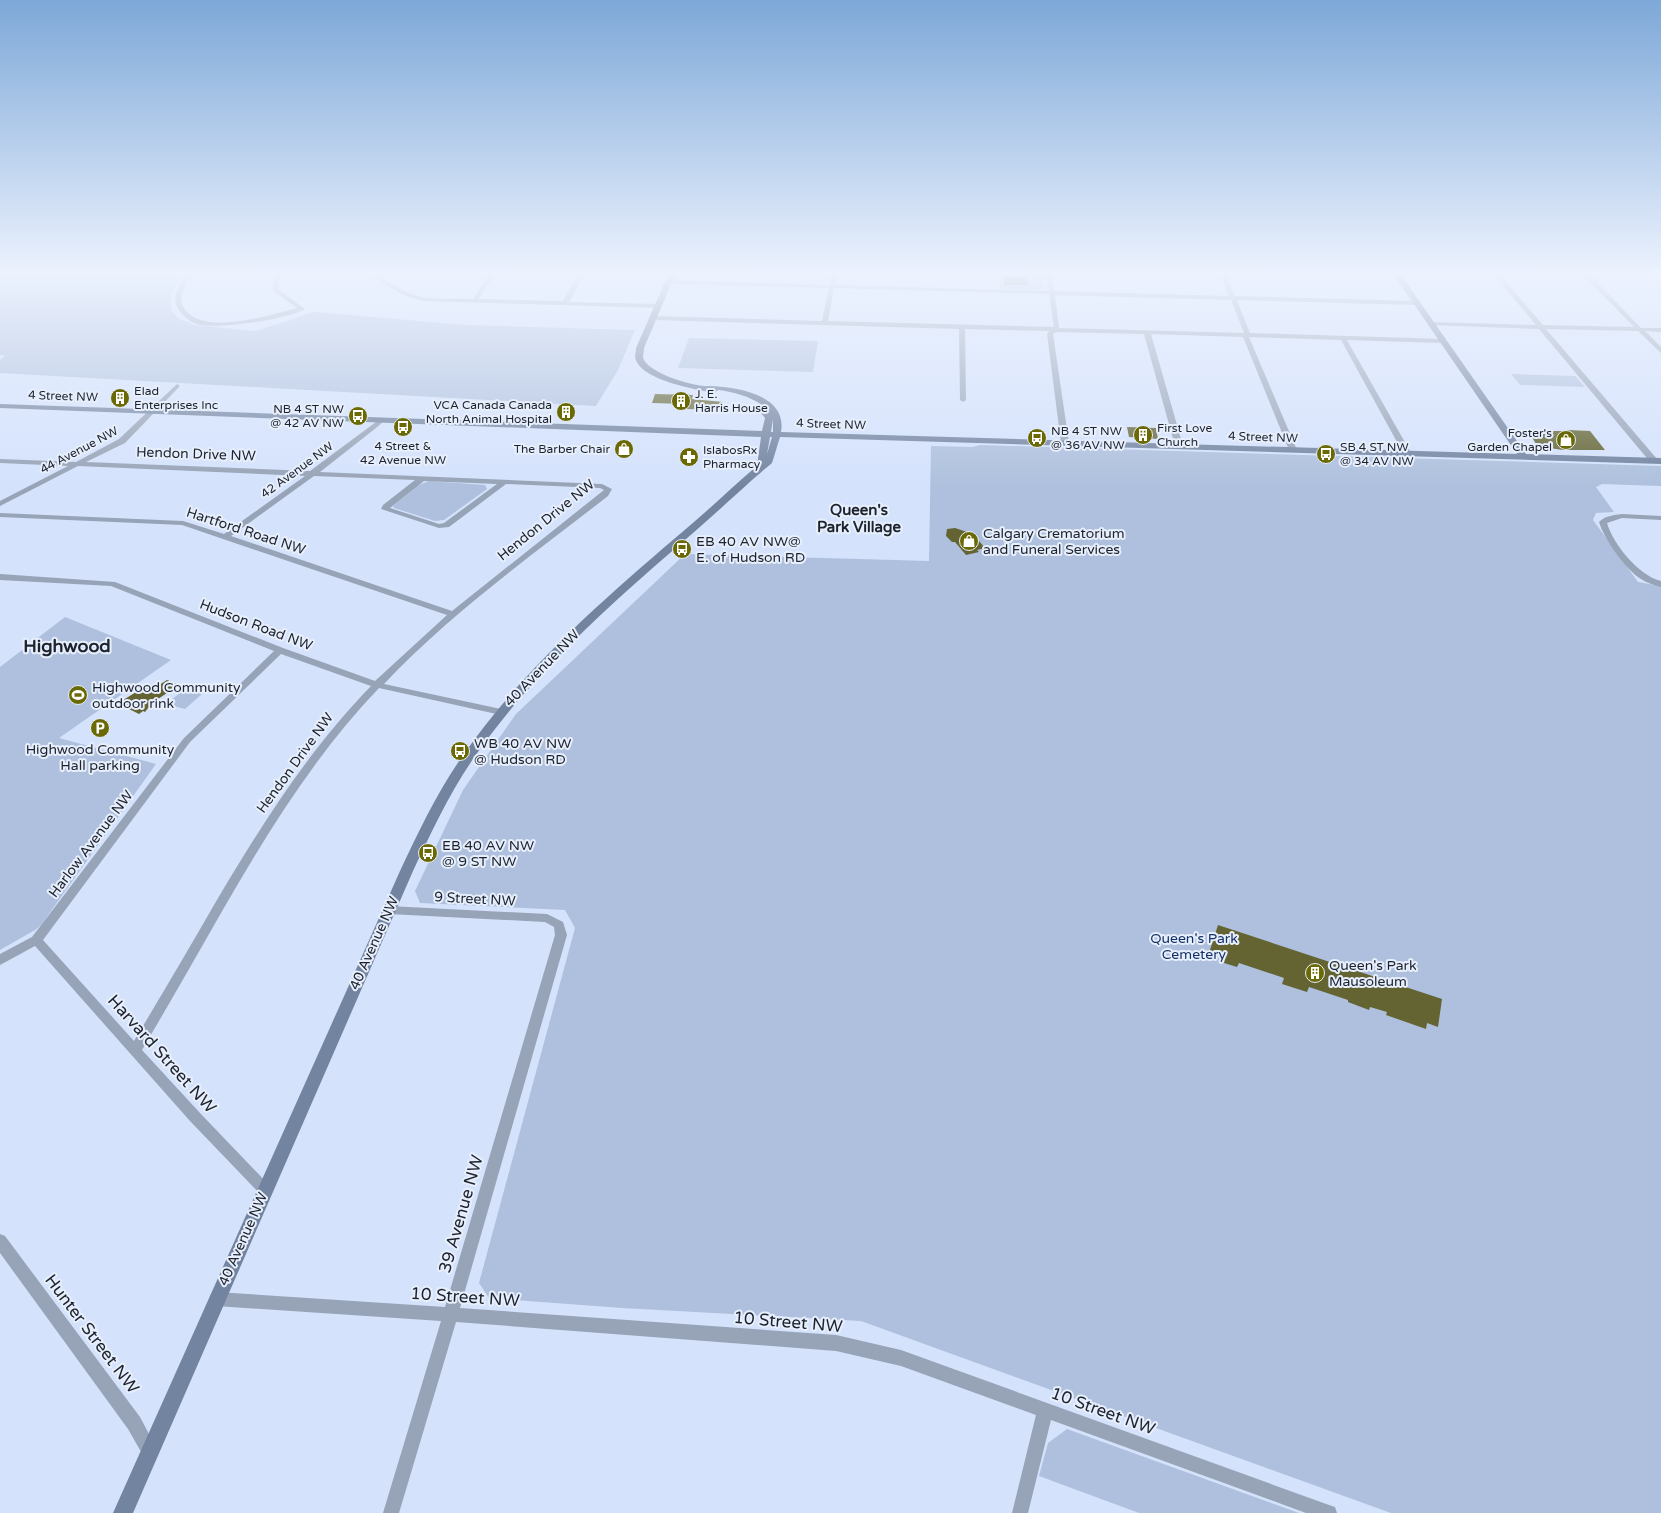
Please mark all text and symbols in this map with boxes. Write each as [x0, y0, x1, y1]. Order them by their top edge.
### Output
place label: Elad Enterprises Inc [134, 384, 218, 412]
building icon: Elad Enterprises Inc [109, 387, 131, 409]
place label: J. E. Harris House [695, 387, 768, 415]
street label: 4 Street NW [28, 388, 98, 404]
building icon: J. E. Harris House [670, 390, 692, 412]
place label: VCA Canada Canada North Animal Hospital [426, 398, 552, 426]
building icon: VCA Canada Canada North Animal Hospital [555, 401, 577, 423]
place label: NB 4 ST NW @ 42 AV NW [270, 402, 344, 430]
bus stop icon: NB 4 ST NW @ 42 AV NW [347, 405, 369, 427]
bus stop icon: 4 Street & 42 Avenue NW [392, 416, 414, 438]
street label: 4 Street NW [796, 416, 866, 432]
place label: First Love Church [1157, 421, 1213, 449]
street label: 44 Avenue NW [38, 424, 120, 476]
place label: NB 4 ST NW @ 36 AV NW [1051, 424, 1125, 452]
building icon: First Love Church [1132, 424, 1154, 446]
place label: Foster's Garden Chapel [1467, 426, 1552, 454]
bus stop icon: NB 4 ST NW @ 36 AV NW [1026, 427, 1048, 449]
street label: 4 Street NW [1228, 429, 1298, 445]
shop icon: Foster's Garden Chapel [1555, 429, 1577, 451]
shop icon: The Barber Chair [613, 438, 635, 460]
street label: 42 Avenue NW [258, 439, 336, 501]
place label: 4 Street & 42 Avenue NW [360, 439, 446, 467]
place label: SB 4 ST NW @ 34 AV NW [1340, 440, 1414, 468]
place label: The Barber Chair [514, 442, 610, 456]
street label: Hendon Drive NW [136, 443, 256, 465]
place label: IslabosRx Pharmacy [703, 443, 761, 471]
bus stop icon: SB 4 ST NW @ 34 AV NW [1315, 443, 1337, 465]
pharmacy icon: IslabosRx Pharmacy [678, 446, 700, 468]
street label: Hendon Drive NW [494, 476, 598, 564]
district label: Queen's Park Village [817, 501, 901, 537]
street label: Hartford Road NW [184, 504, 308, 558]
place label: Calgary Crematorium and Funeral Services [983, 525, 1125, 558]
shop icon: Calgary Crematorium and Funeral Services [958, 530, 980, 552]
place label: EB 40 AV NW@ E. of Hudson RD [696, 533, 805, 566]
bus stop icon: EB 40 AV NW@ E. of Hudson RD [671, 538, 693, 560]
street label: Hudson Road NW [197, 596, 315, 654]
street label: 40 Avenue NW [501, 626, 583, 710]
district label: Highwood [23, 635, 111, 657]
place label: Highwood Community outdoor rink [92, 679, 241, 712]
sports icon: Highwood Community outdoor rink [67, 684, 89, 706]
street label: Hendon Drive NW [253, 710, 337, 816]
parking icon: Highwood Community Hall parking [89, 717, 111, 739]
place label: WB 40 AV NW @ Hudson RD [474, 735, 571, 768]
bus stop icon: WB 40 AV NW @ Hudson RD [449, 740, 471, 762]
place label: Highwood Community Hall parking [26, 741, 175, 774]
street label: Harlow Avenue NW [45, 787, 137, 901]
place label: EB 40 AV NW @ 9 ST NW [442, 837, 534, 870]
bus stop icon: EB 40 AV NW @ 9 ST NW [417, 842, 439, 864]
street label: 9 Street NW [434, 888, 516, 910]
street label: 40 Avenue NW [346, 894, 402, 992]
park label: Queen's Park Cemetery [1150, 930, 1238, 963]
place label: Queen's Park Mausoleum [1329, 957, 1417, 990]
building icon: Queen's Park Mausoleum [1304, 962, 1326, 984]
street label: Harvard Street NW [103, 990, 221, 1118]
street label: 39 Avenue NW [434, 1153, 488, 1275]
street label: 40 Avenue NW [215, 1190, 271, 1288]
street label: Hunter Street NW [40, 1270, 144, 1398]
street label: 10 Street NW [410, 1283, 520, 1311]
street label: 10 Street NW [732, 1307, 844, 1337]
street label: 10 Street NW [1048, 1382, 1158, 1440]

